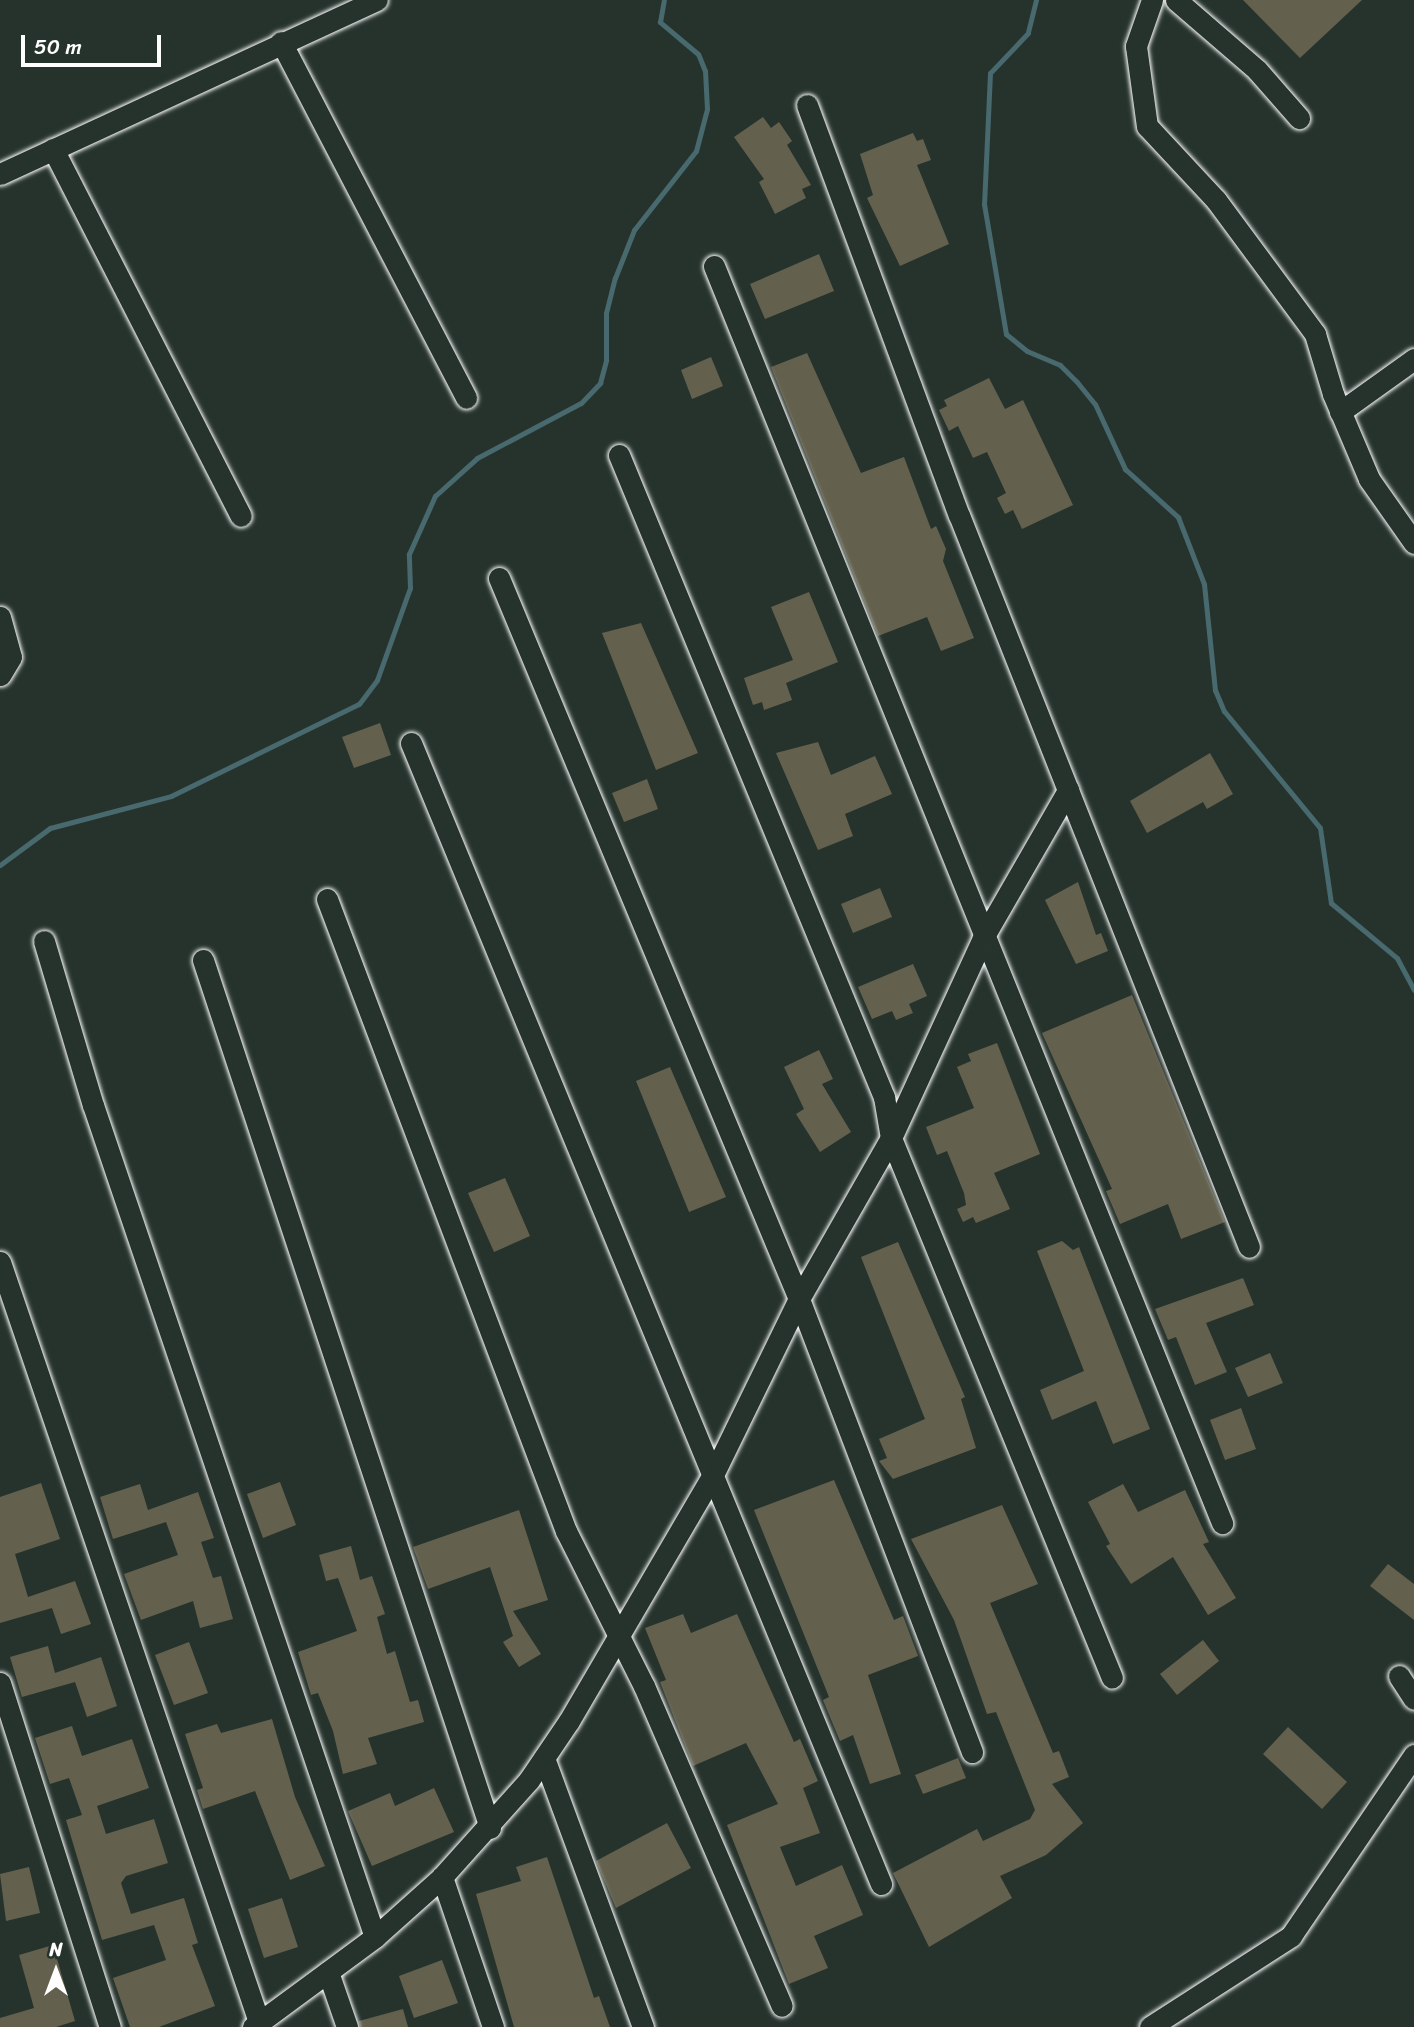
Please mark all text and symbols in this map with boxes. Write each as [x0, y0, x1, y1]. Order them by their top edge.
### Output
scale bar [24, 21, 164, 65]
text: 50 m [34, 28, 82, 66]
text: N [49, 1933, 63, 1966]
north arrow [21, 1936, 91, 2006]

